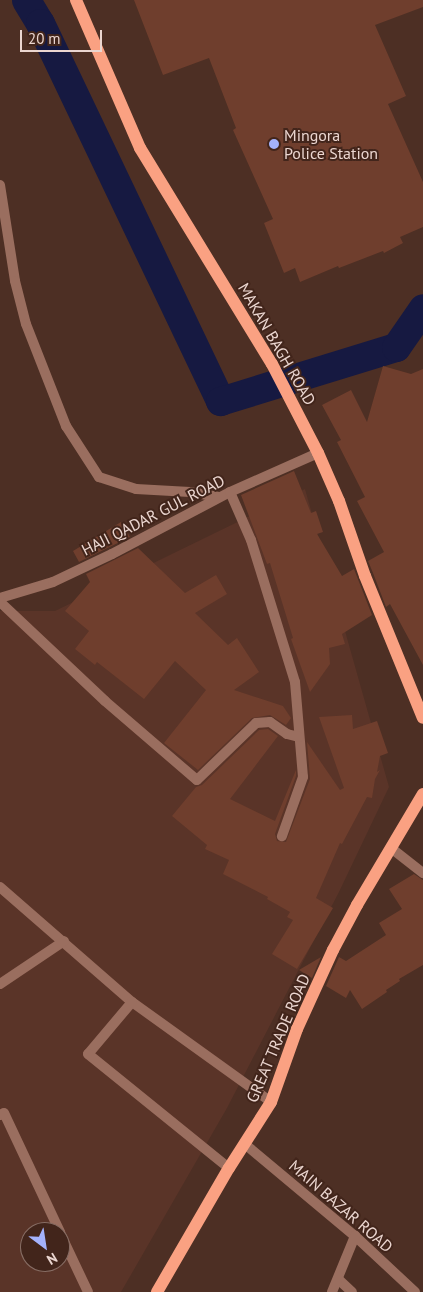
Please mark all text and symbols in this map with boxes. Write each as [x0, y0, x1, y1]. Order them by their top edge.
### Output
scale bar [22, 20, 105, 52]
text: 20 m [28, 29, 61, 48]
place label: Mingora Police Station [284, 125, 378, 163]
marker: Mingora Police Station [268, 138, 280, 150]
street label: MAKAN BAGH ROAD [234, 279, 320, 409]
street label: HAJI QADAR GUL ROAD [78, 470, 228, 560]
street label: GREAT TRADE ROAD [242, 970, 314, 1106]
street label: MAIN BAZAR ROAD [285, 1156, 397, 1256]
north arrow [20, 1222, 70, 1272]
text: N [44, 1249, 61, 1269]

